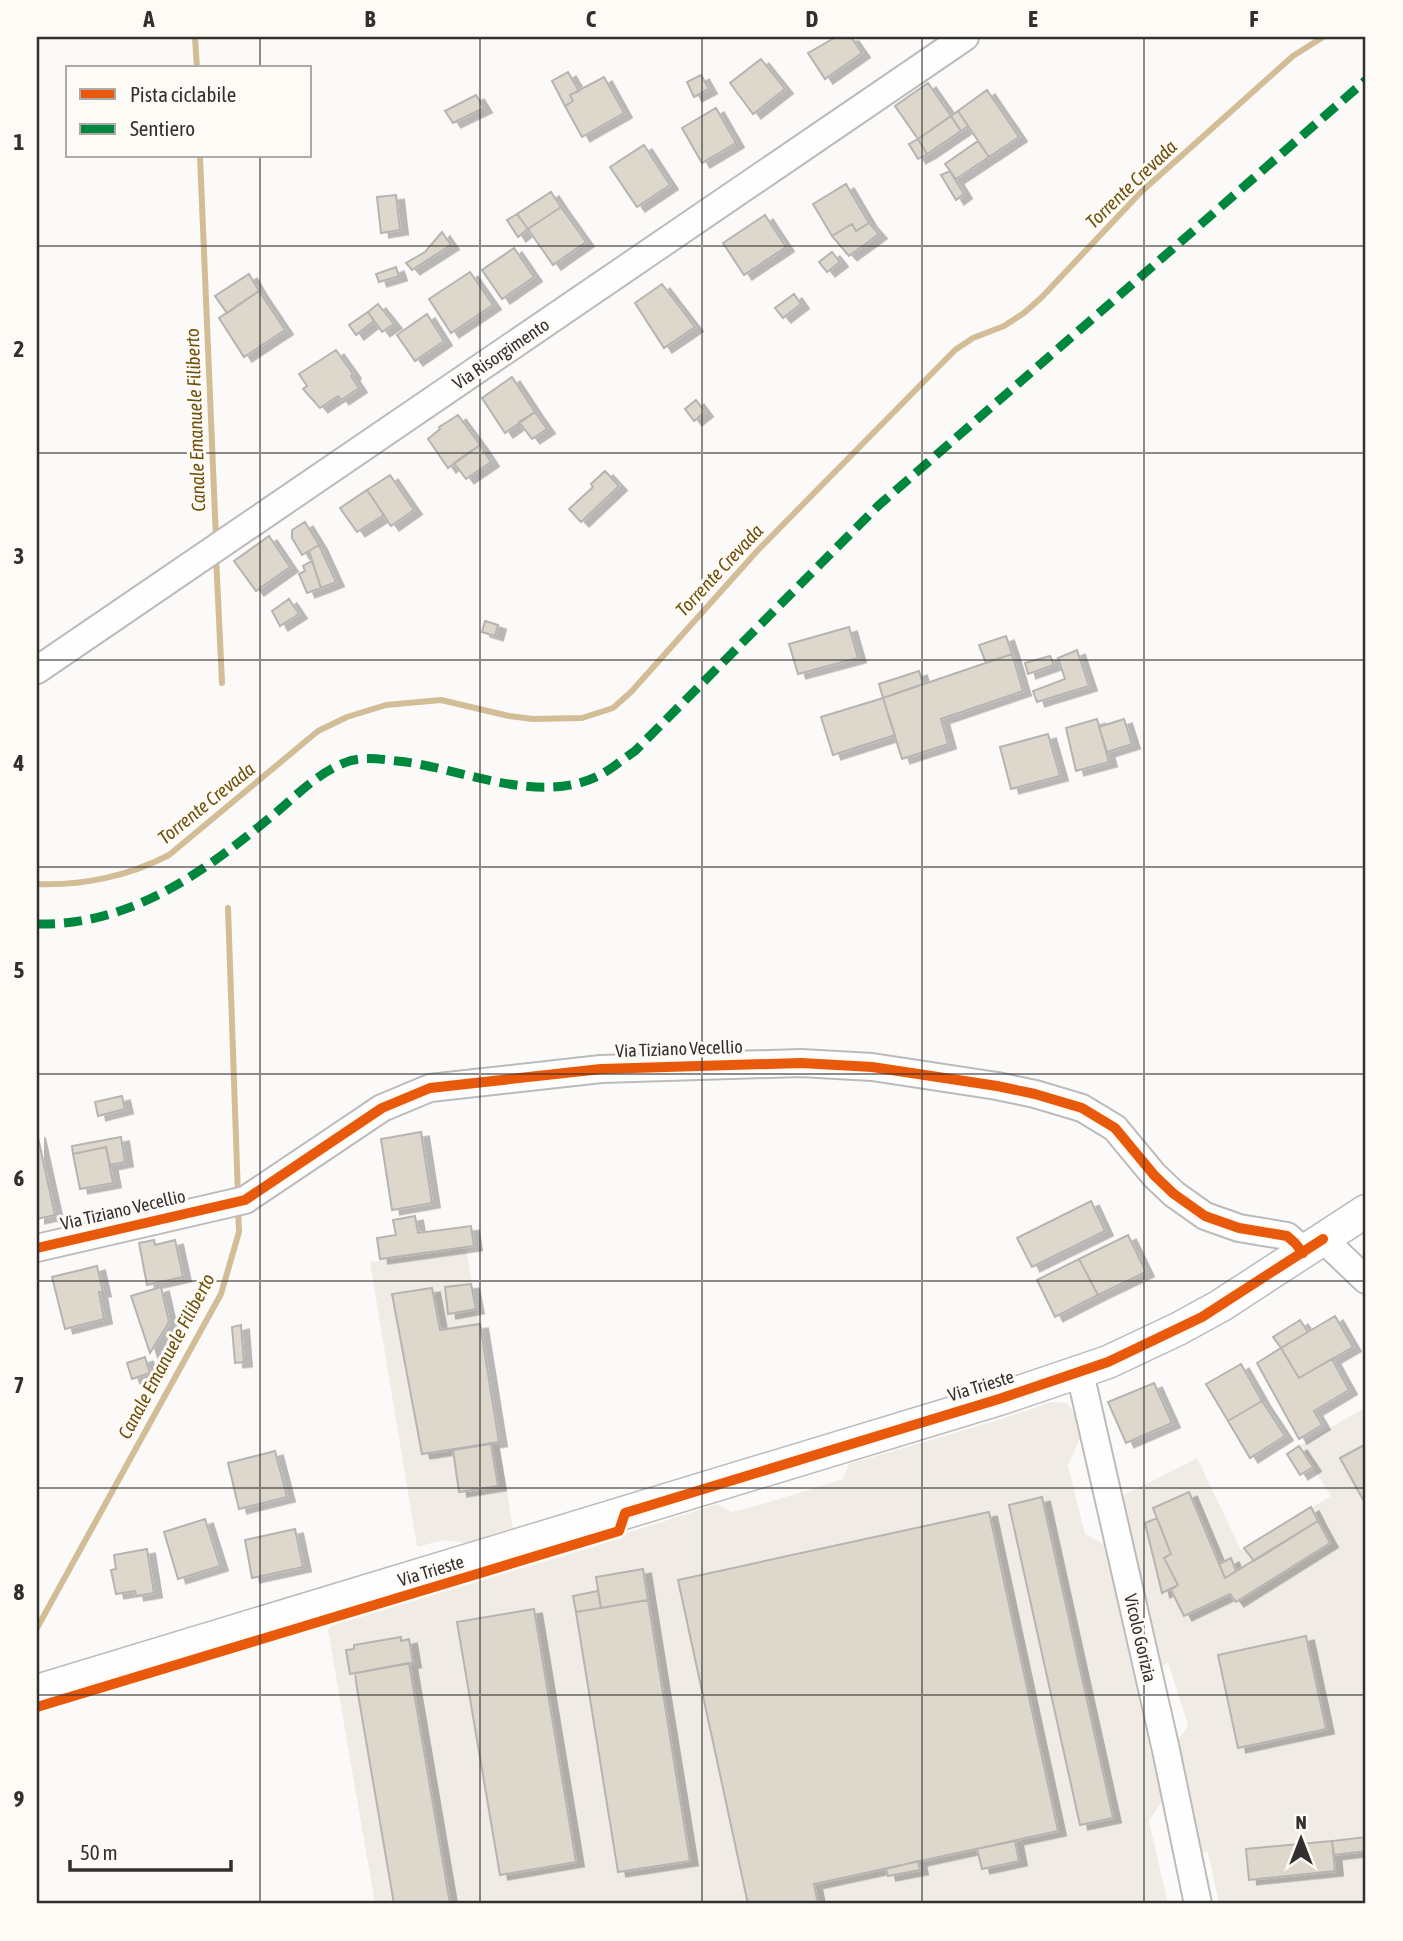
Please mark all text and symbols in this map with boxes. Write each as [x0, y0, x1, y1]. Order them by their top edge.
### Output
text: A [142, 6, 155, 32]
text: B [365, 6, 376, 32]
text: C [586, 6, 597, 32]
text: D [806, 6, 819, 32]
text: E [1028, 6, 1038, 32]
text: F [1249, 6, 1259, 32]
legend [66, 66, 312, 158]
text: Pista ciclabile [130, 82, 236, 106]
text: Sentiero [130, 116, 195, 140]
text: 1 [14, 129, 25, 155]
water label: Torrente Crevada [1081, 135, 1181, 233]
street label: Via Risorgimento [449, 314, 553, 394]
water label: Canale Emanuele Filiberto [181, 328, 209, 512]
text: 2 [14, 336, 24, 362]
water label: Torrente Crevada [671, 519, 767, 620]
text: 3 [14, 543, 24, 569]
text: 4 [13, 750, 25, 776]
water label: Torrente Crevada [153, 757, 259, 849]
text: 5 [14, 957, 25, 983]
street label: Via Tiziano Vecellio [615, 1036, 743, 1061]
text: 6 [14, 1165, 25, 1191]
street label: Via Tiziano Vecellio [58, 1185, 187, 1234]
water label: Canale Emanuele Filiberto [113, 1270, 219, 1442]
street label: Via Trieste [945, 1366, 1016, 1405]
text: 7 [14, 1372, 24, 1398]
street label: Via Trieste [395, 1551, 466, 1590]
text: 8 [14, 1579, 25, 1605]
street label: Vicolo Gorizia [1120, 1592, 1161, 1684]
text: 9 [14, 1786, 25, 1812]
north arrow [1266, 1804, 1336, 1874]
text: N [1295, 1811, 1307, 1833]
scale bar [70, 1829, 231, 1873]
text: 50 m [80, 1840, 118, 1864]

